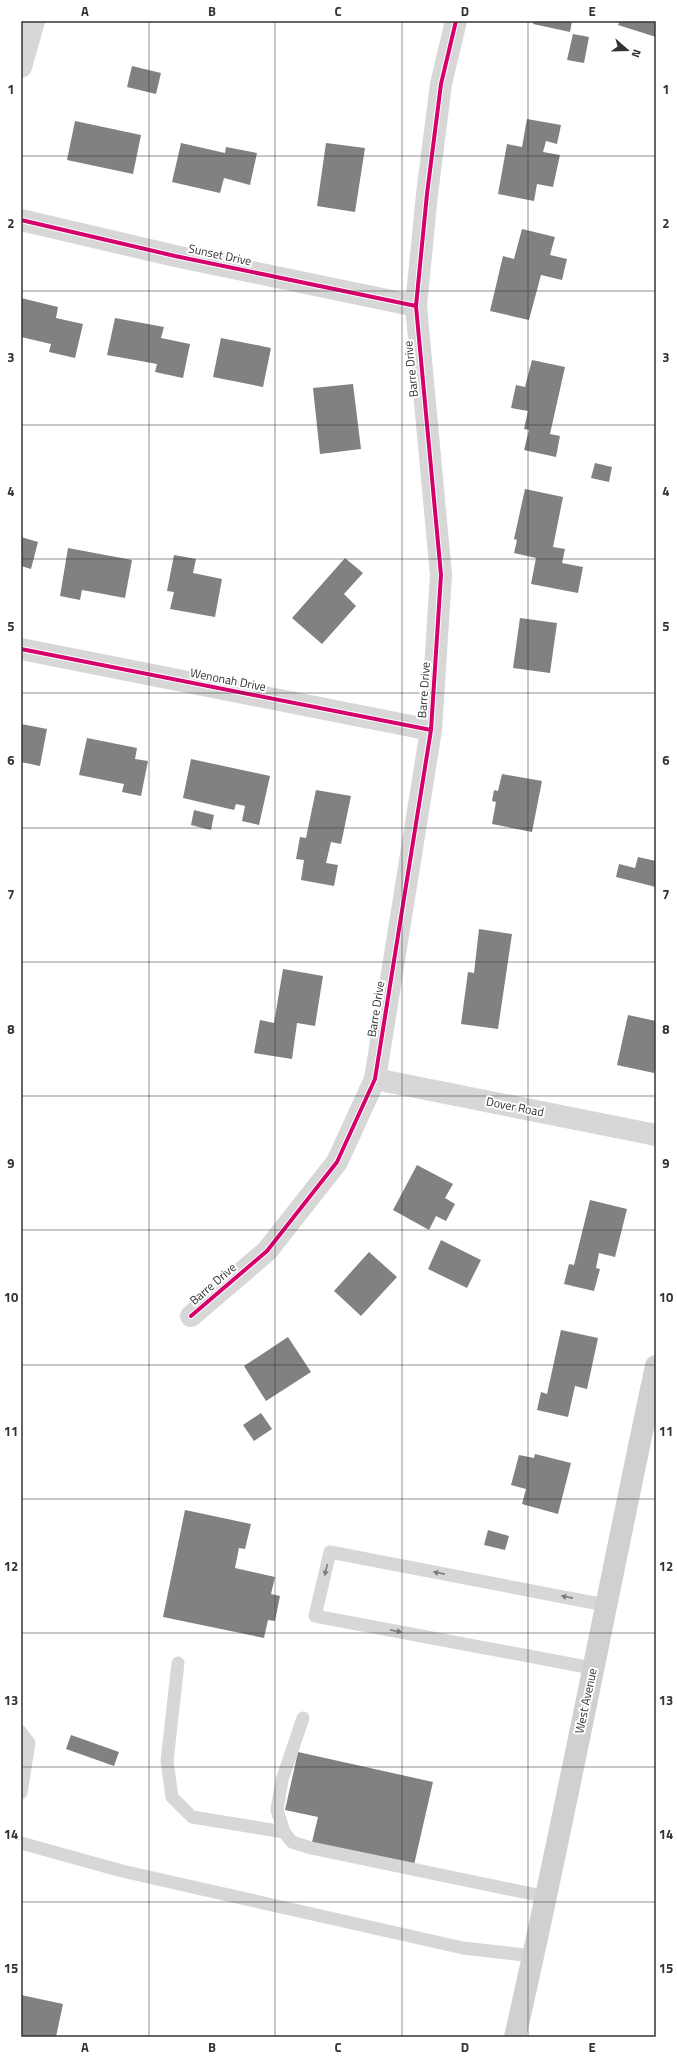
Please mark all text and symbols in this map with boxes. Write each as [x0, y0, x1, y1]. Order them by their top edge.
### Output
text: A [81, 1, 89, 21]
text: B [208, 1, 216, 21]
text: C [334, 1, 342, 21]
text: D [461, 1, 469, 21]
text: E [588, 1, 596, 21]
north arrow [607, 30, 647, 70]
text: N [628, 47, 645, 60]
text: 1 [7, 79, 15, 99]
text: 1 [662, 79, 670, 99]
text: 2 [7, 213, 15, 233]
text: 2 [662, 213, 670, 233]
street label: Sunset Drive [187, 239, 253, 270]
street label: Barre Drive [398, 340, 423, 398]
text: 3 [7, 347, 15, 367]
text: 3 [662, 347, 670, 367]
text: 4 [7, 481, 15, 501]
text: 4 [662, 481, 670, 501]
text: 5 [7, 616, 15, 636]
text: 5 [662, 616, 670, 636]
street label: Barre Drive [412, 661, 435, 719]
street label: Wenonah Drive [188, 663, 268, 696]
text: 6 [7, 750, 15, 770]
text: 6 [662, 750, 670, 770]
text: 7 [7, 884, 15, 904]
text: 7 [662, 884, 670, 904]
street label: Barre Drive [362, 980, 389, 1038]
text: 8 [7, 1019, 15, 1039]
text: 8 [662, 1019, 670, 1039]
street label: Dover Road [485, 1092, 546, 1121]
text: 9 [7, 1153, 15, 1173]
text: 9 [662, 1153, 670, 1173]
street label: Barre Drive [185, 1258, 240, 1309]
text: 10 [4, 1287, 18, 1307]
text: 10 [659, 1287, 673, 1307]
text: 11 [4, 1421, 18, 1441]
text: 11 [659, 1421, 673, 1441]
text: 12 [4, 1556, 18, 1576]
text: 12 [659, 1556, 673, 1576]
one-way arrow [322, 1564, 328, 1576]
one-way arrow [433, 1569, 445, 1575]
one-way arrow [561, 1594, 573, 1600]
one-way arrow [390, 1629, 402, 1635]
street label: West Avenue [569, 1666, 602, 1735]
text: 13 [4, 1690, 18, 1710]
text: 13 [659, 1690, 673, 1710]
text: 14 [4, 1824, 18, 1844]
text: 14 [659, 1824, 673, 1844]
text: 15 [4, 1958, 18, 1978]
text: 15 [659, 1958, 673, 1978]
text: A [81, 2037, 89, 2057]
text: B [208, 2037, 216, 2057]
text: C [334, 2037, 342, 2057]
text: D [461, 2037, 469, 2057]
text: E [588, 2037, 596, 2057]

